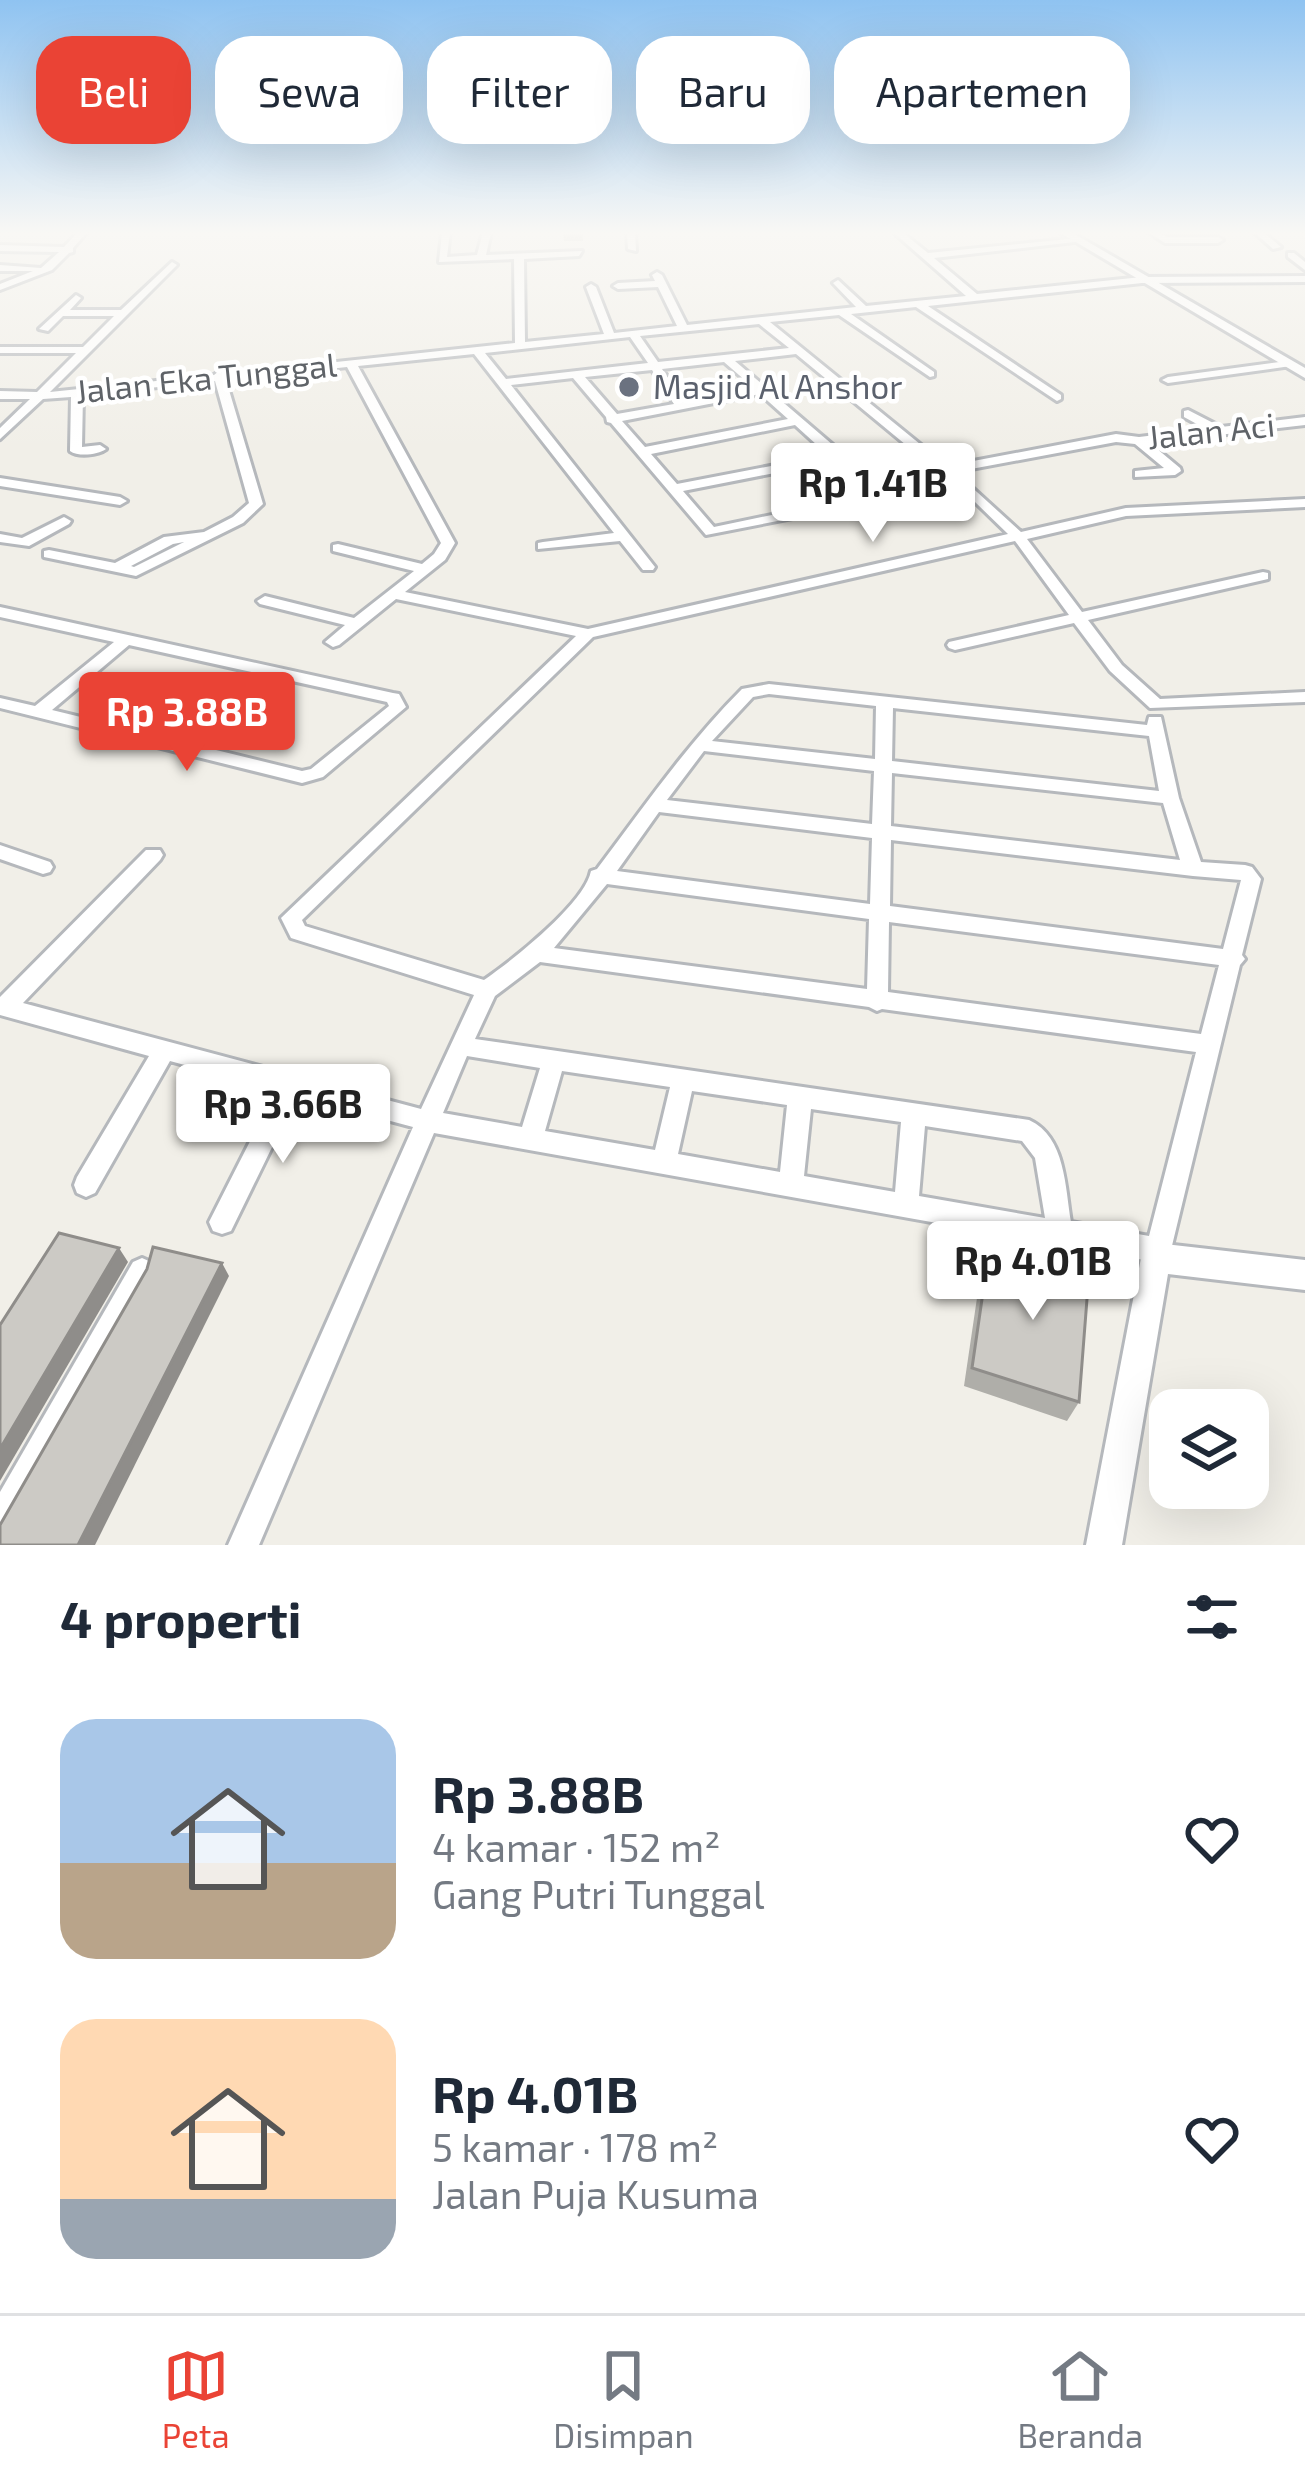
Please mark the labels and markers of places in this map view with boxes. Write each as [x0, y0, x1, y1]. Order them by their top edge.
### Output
place label: Masjid Al Anshor [653, 366, 902, 406]
marker: Masjid Al Anshor [616, 374, 642, 400]
pin: Rp 1.41B [749, 443, 997, 545]
pin: Rp 3.88B [63, 672, 311, 774]
pin: Rp 3.66B [159, 1064, 407, 1166]
pin: Rp 4.01B [909, 1221, 1157, 1323]

